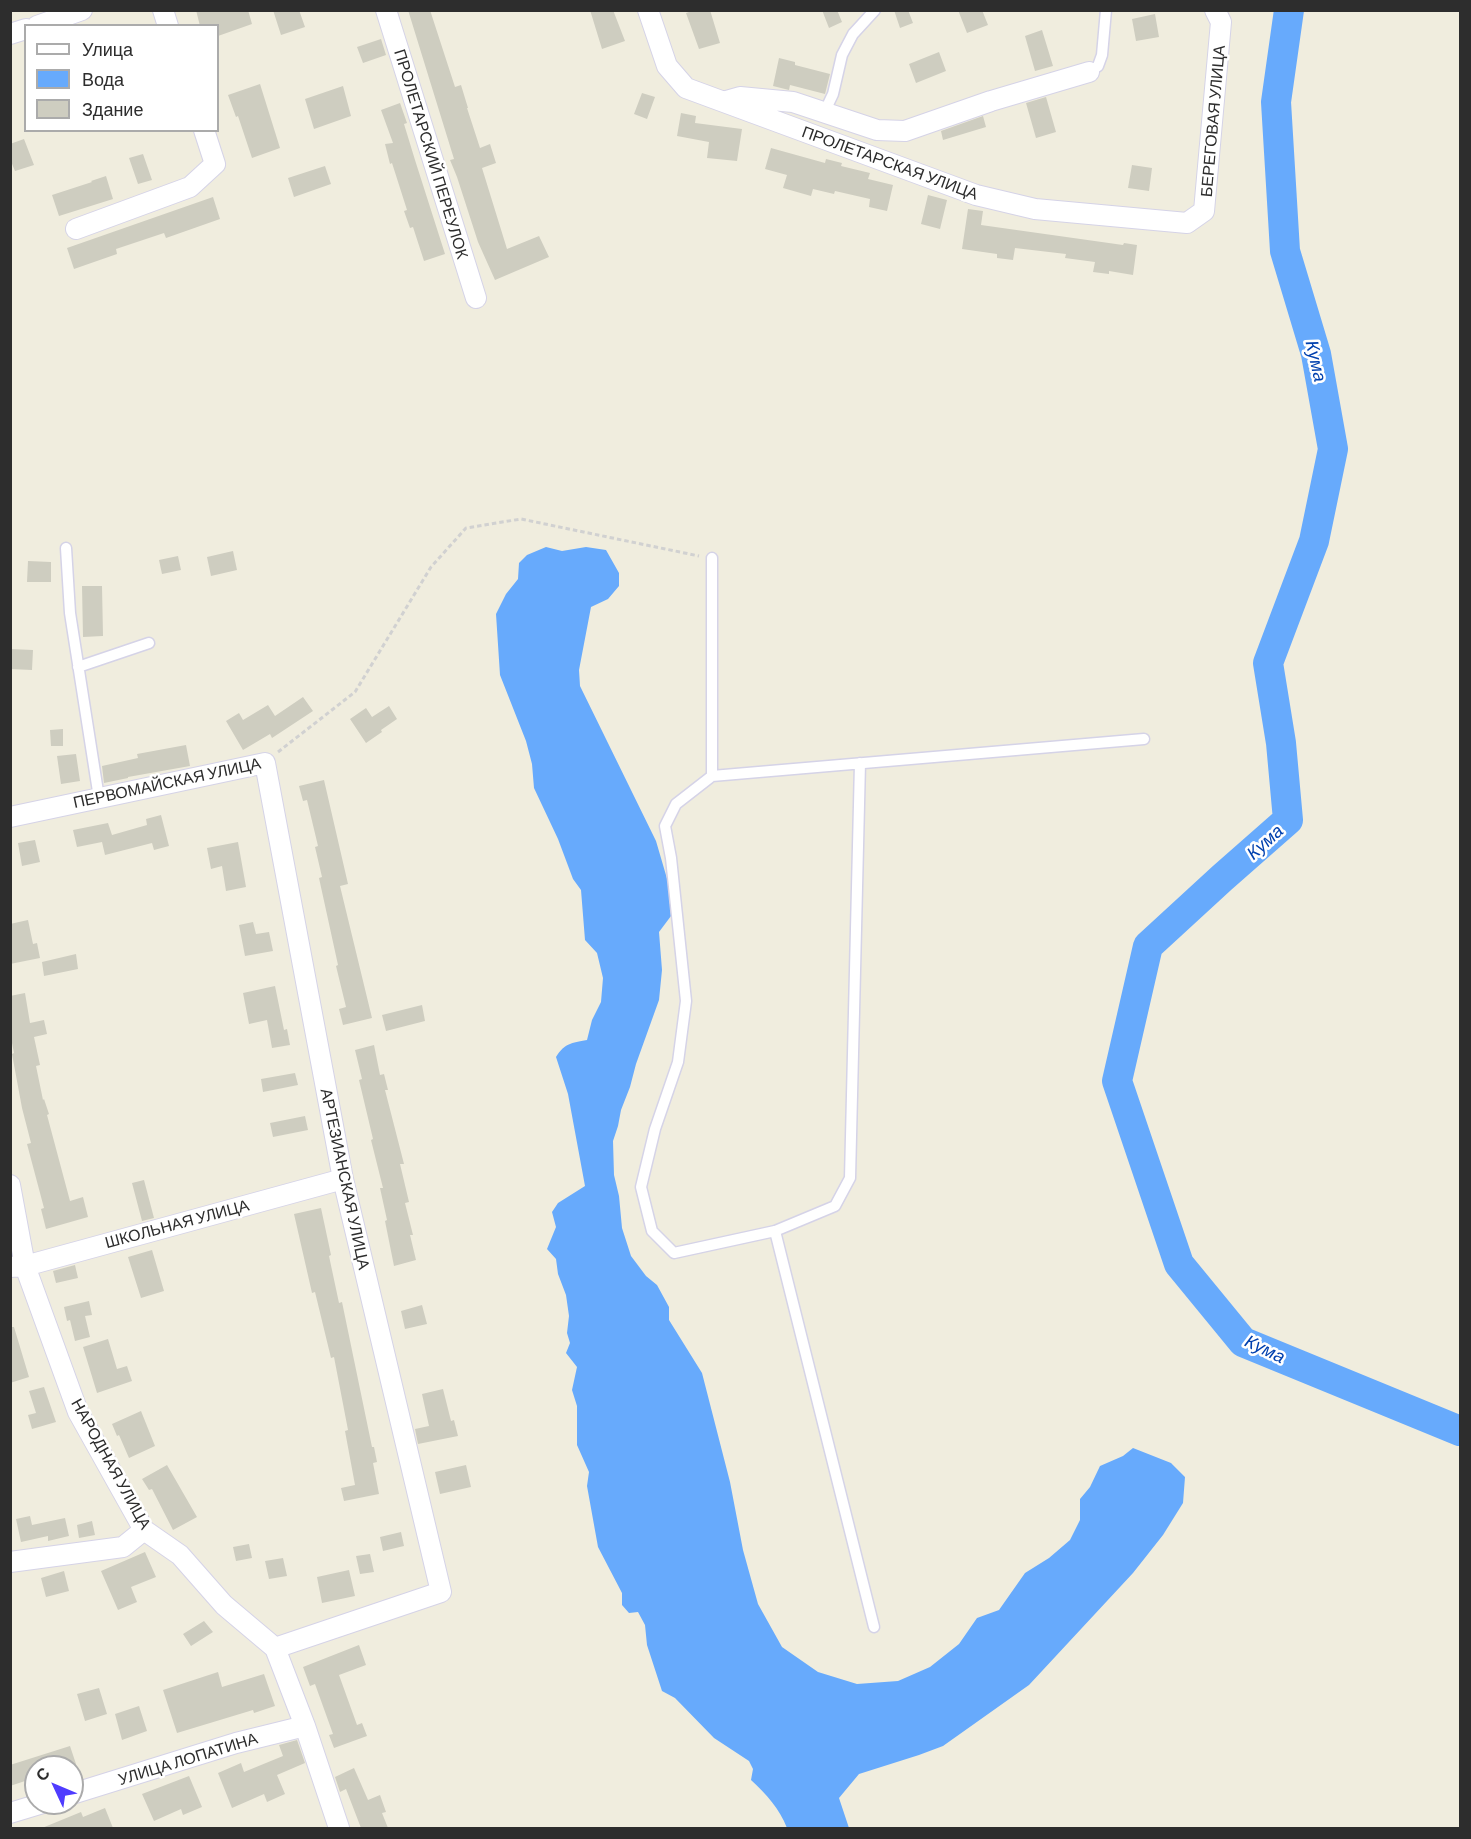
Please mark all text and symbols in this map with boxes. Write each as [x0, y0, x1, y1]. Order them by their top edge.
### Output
legend [24, 24, 219, 132]
text: Улица [82, 38, 133, 60]
street label: БЕРЕГОВАЯ УЛИЦА [1197, 44, 1229, 198]
street label: ПРОЛЕТАРСКИЙ ПЕРЕУЛОК [390, 47, 472, 261]
text: Вода [82, 68, 124, 90]
text: Здание [82, 98, 143, 120]
street label: ПРОЛЕТАРСКАЯ УЛИЦА [799, 122, 981, 204]
water label: Кума [1301, 338, 1331, 384]
street label: ПЕРВОМАЙСКАЯ УЛИЦА [71, 754, 263, 812]
water label: Кума [1242, 820, 1288, 864]
street label: АРТЕЗИАНСКАЯ УЛИЦА [316, 1087, 374, 1271]
street label: ШКОЛЬНАЯ УЛИЦА [103, 1196, 251, 1252]
water label: Кума [1242, 1330, 1288, 1368]
street label: НАРОДНАЯ УЛИЦА [67, 1395, 155, 1533]
street label: УЛИЦА ЛОПАТИНА [116, 1729, 260, 1789]
north arrow [24, 1755, 84, 1815]
text: С [31, 1763, 53, 1784]

